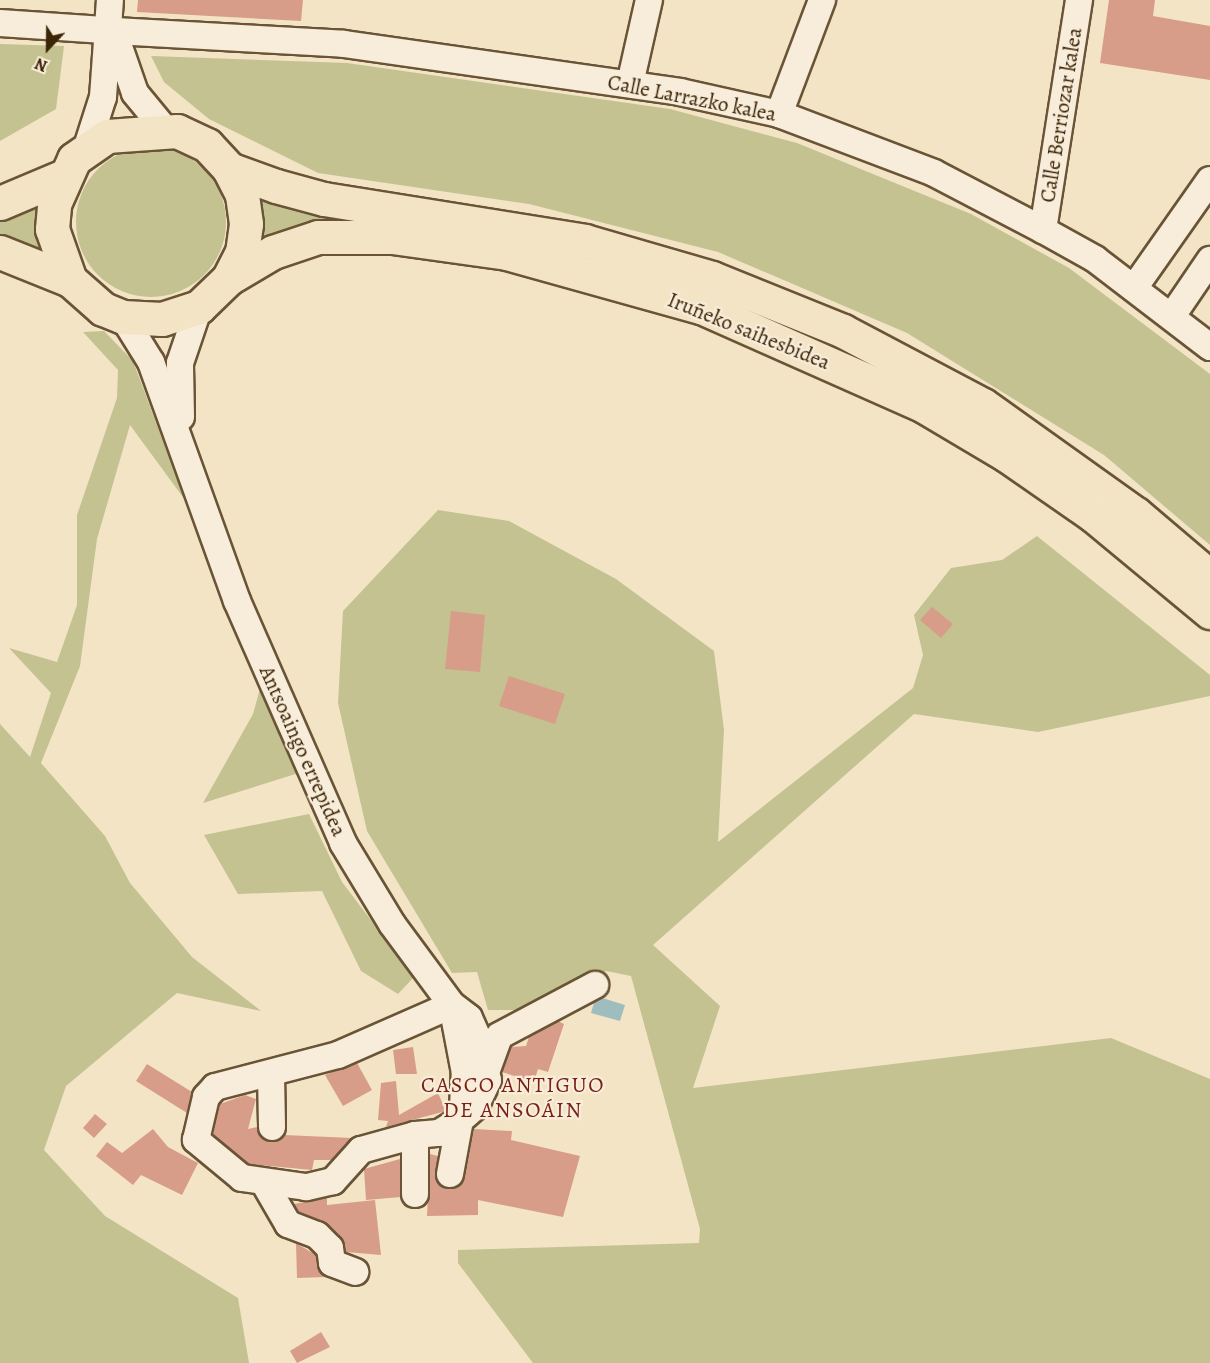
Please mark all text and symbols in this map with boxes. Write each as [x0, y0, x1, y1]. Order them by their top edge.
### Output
north arrow [18, 18, 78, 78]
street label: Calle Berriozar kalea [1035, 26, 1087, 204]
text: N [32, 52, 51, 77]
street label: Calle Larrazko kalea [606, 69, 778, 127]
street label: Iruñeko saihesbidea [664, 287, 834, 375]
street label: Antsoaingo errepidea [254, 662, 352, 840]
district label: CASCO ANTIGUO DE ANSOÁIN [421, 1072, 605, 1124]

